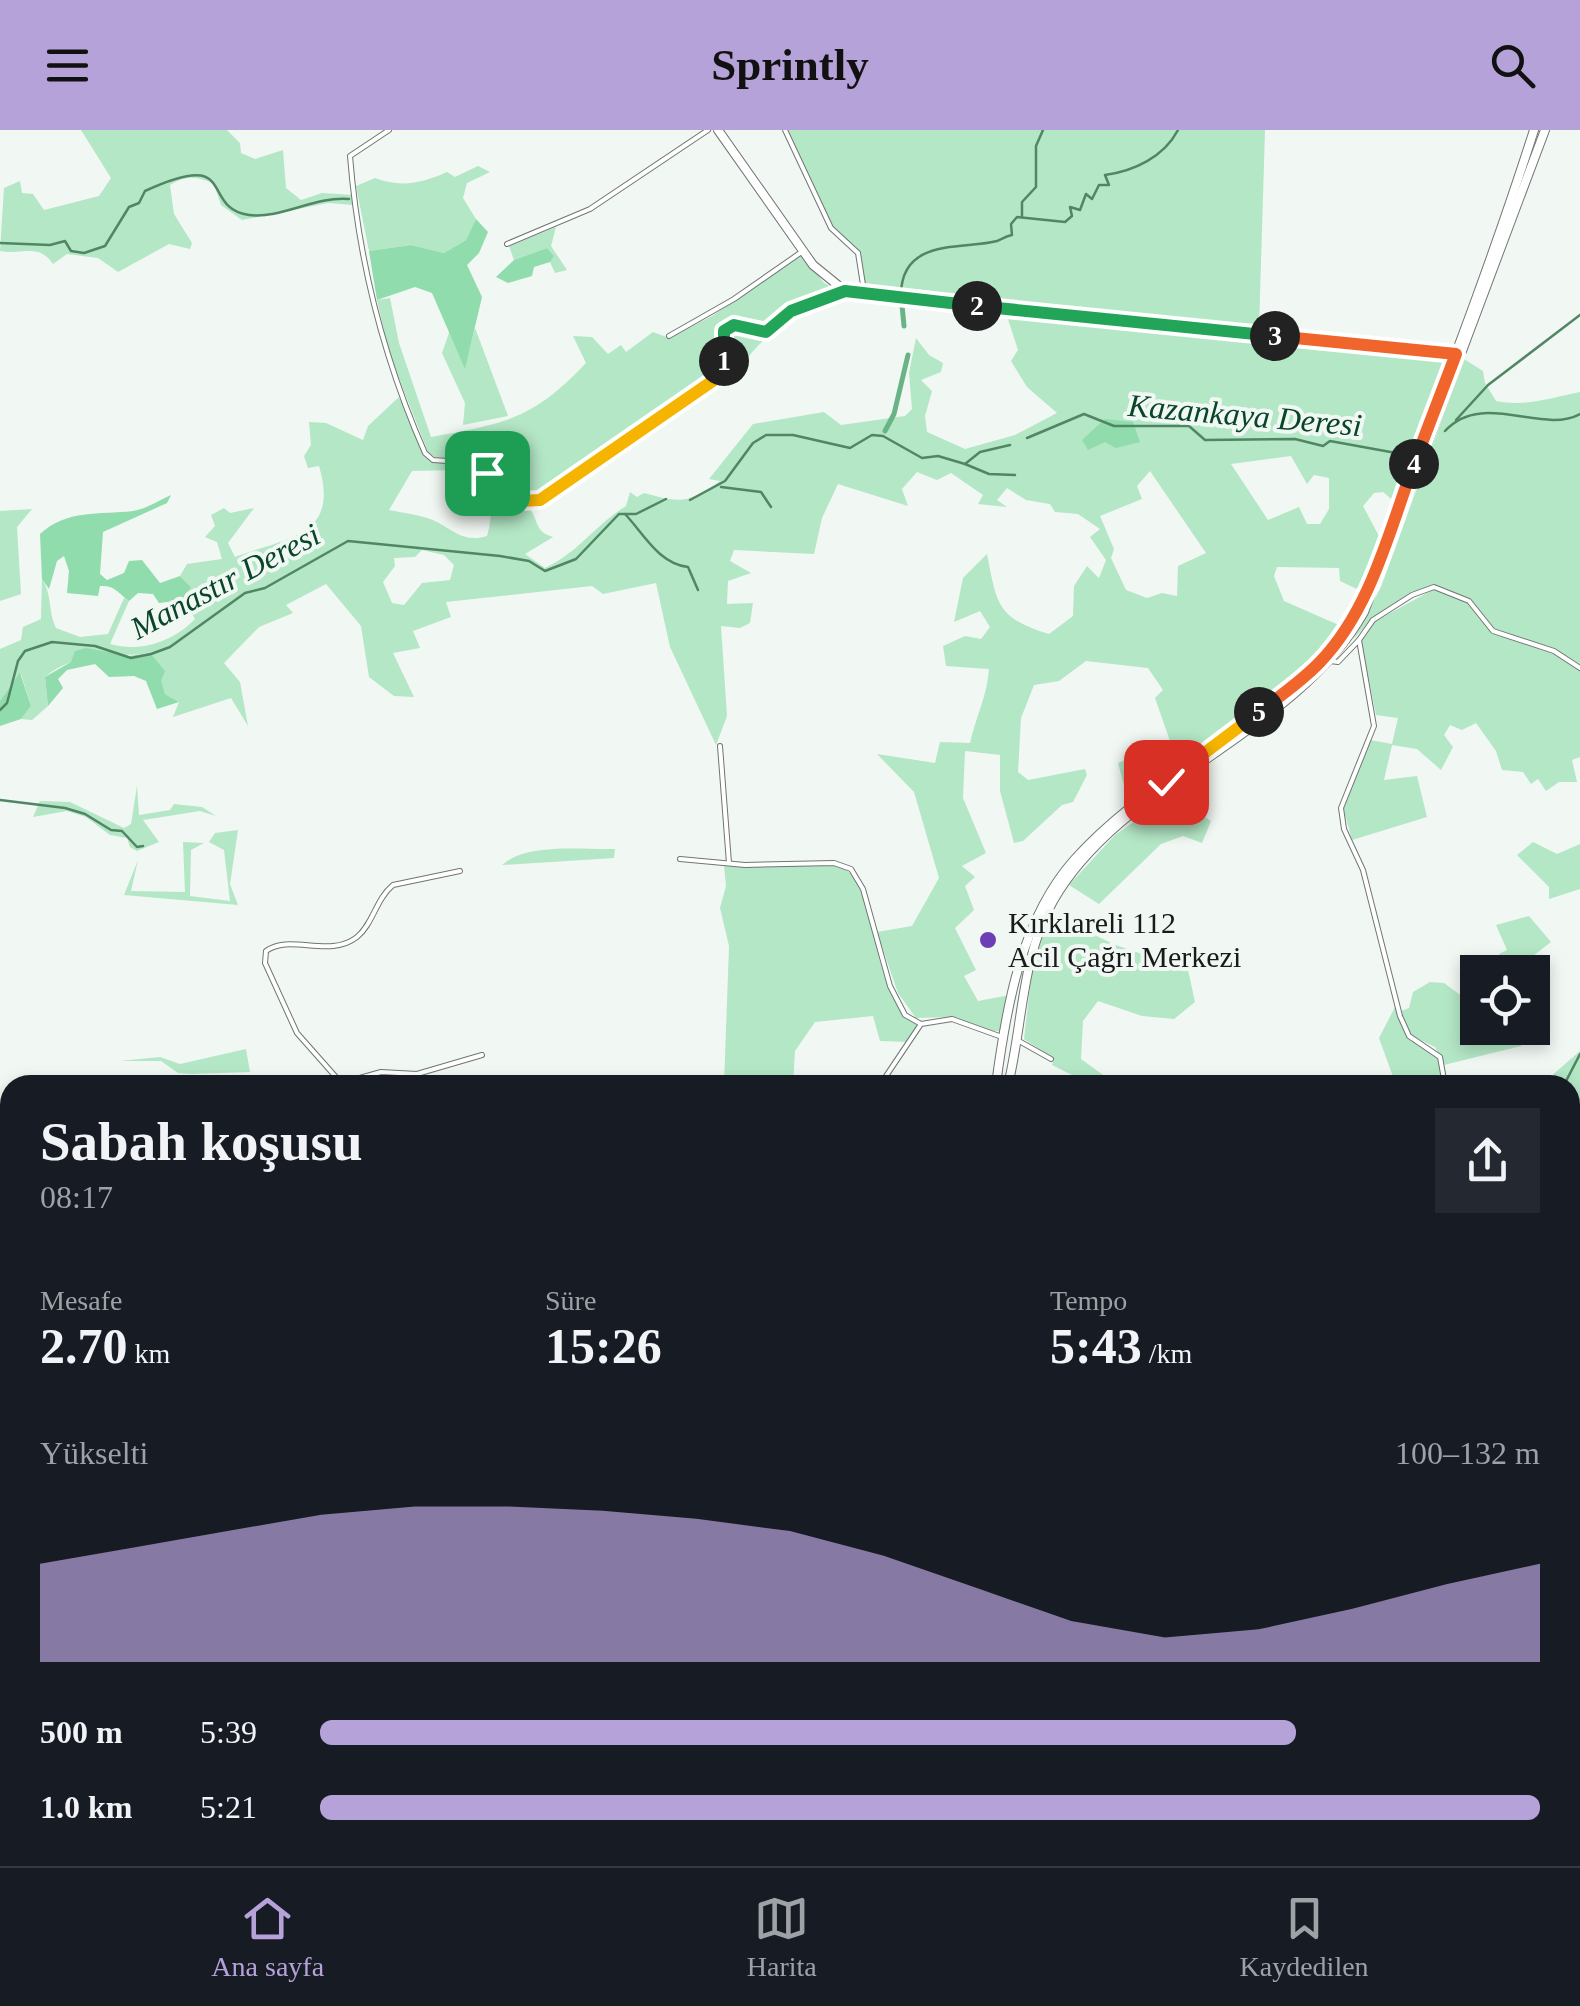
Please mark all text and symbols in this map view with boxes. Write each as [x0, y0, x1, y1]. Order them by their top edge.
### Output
icon: menu [40, 38, 95, 93]
icon: search [1485, 38, 1540, 93]
text: Sprintly [711, 40, 869, 90]
pin: 2 [952, 281, 1002, 331]
text: 2 [970, 290, 984, 321]
pin: 3 [1250, 311, 1300, 361]
text: 3 [1268, 320, 1282, 351]
pin: 1 [699, 336, 749, 386]
text: 1 [717, 345, 731, 376]
water label: Kazankaya Deresi [1126, 387, 1363, 443]
pin [445, 431, 530, 516]
pin: 4 [1389, 439, 1439, 489]
icon: arrive [460, 446, 515, 501]
text: 4 [1407, 448, 1421, 479]
water label: Manastır Deresi [123, 516, 326, 647]
pin: 5 [1234, 687, 1284, 737]
text: 5 [1252, 696, 1266, 727]
pin [1124, 740, 1209, 825]
icon: check [1139, 755, 1194, 810]
place label: Kırklareli 112 Acil Çağrı Merkezi [1008, 906, 1241, 973]
marker: Kırklareli 112 Acil Çağrı Merkezi [977, 929, 999, 951]
map controls [1460, 955, 1550, 1045]
button: locate [1460, 955, 1550, 1045]
button: share [1435, 1108, 1540, 1213]
text: Sabah koşusu [40, 1111, 363, 1172]
text: 08:17 [40, 1179, 113, 1215]
text: Mesafe [40, 1285, 122, 1316]
text: Süre [545, 1285, 596, 1316]
text: Tempo [1050, 1285, 1127, 1316]
text: 2.70 [40, 1318, 128, 1374]
text: 15:26 [545, 1318, 662, 1374]
text: 5:43 [1050, 1318, 1142, 1374]
text: km [128, 1338, 170, 1369]
text: /km [1142, 1338, 1192, 1369]
text: Yükselti [40, 1435, 148, 1471]
text: 100–132 m [1395, 1435, 1540, 1471]
text: 500 m [40, 1714, 123, 1750]
text: 5:39 [200, 1714, 257, 1750]
text: 1.0 km [40, 1789, 132, 1825]
text: 5:21 [200, 1789, 257, 1825]
tab: Ana sayfa [211, 1891, 324, 1983]
tab: Harita [747, 1891, 817, 1983]
tab: Kaydedilen [1240, 1891, 1369, 1983]

